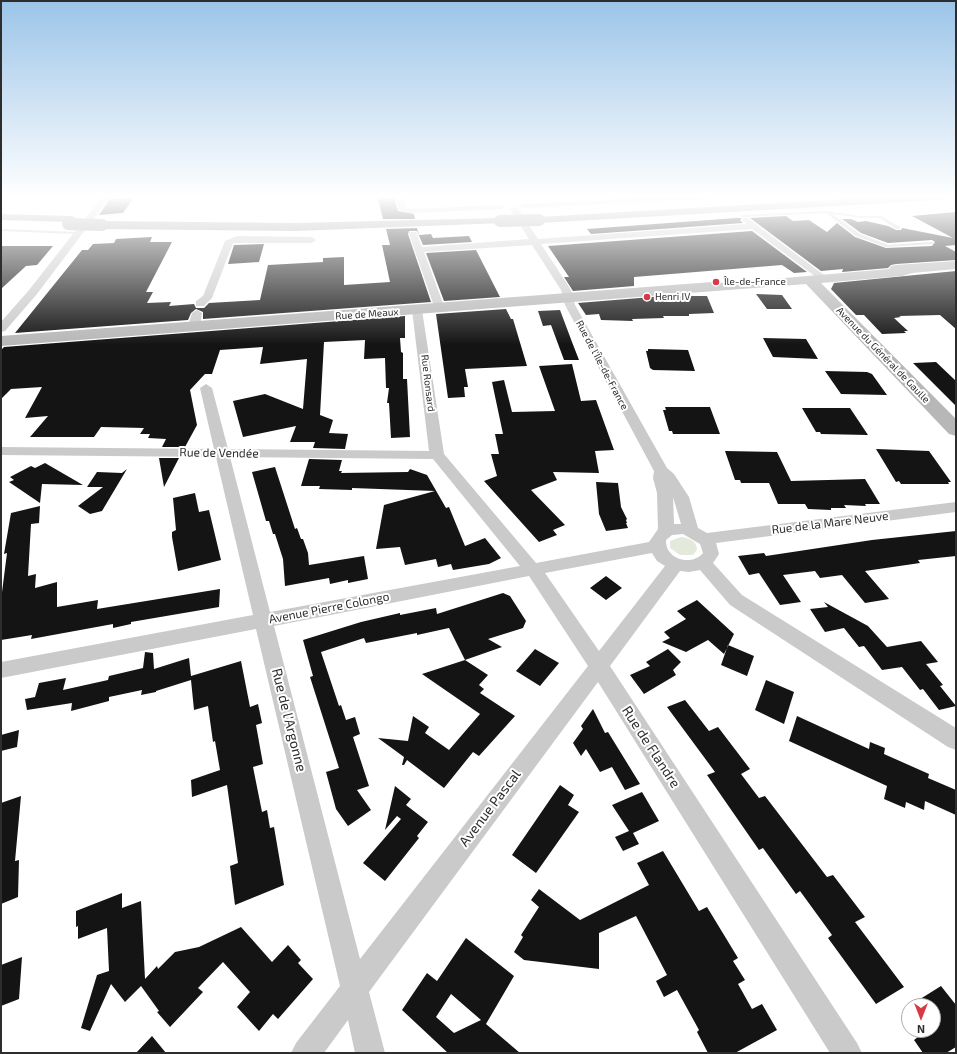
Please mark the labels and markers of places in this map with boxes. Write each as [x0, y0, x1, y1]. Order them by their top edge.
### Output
place label: Île-de-France [724, 276, 786, 288]
marker: Île-de-France [711, 277, 721, 287]
place label: Henri IV [655, 291, 690, 303]
marker: Henri IV [642, 292, 652, 302]

